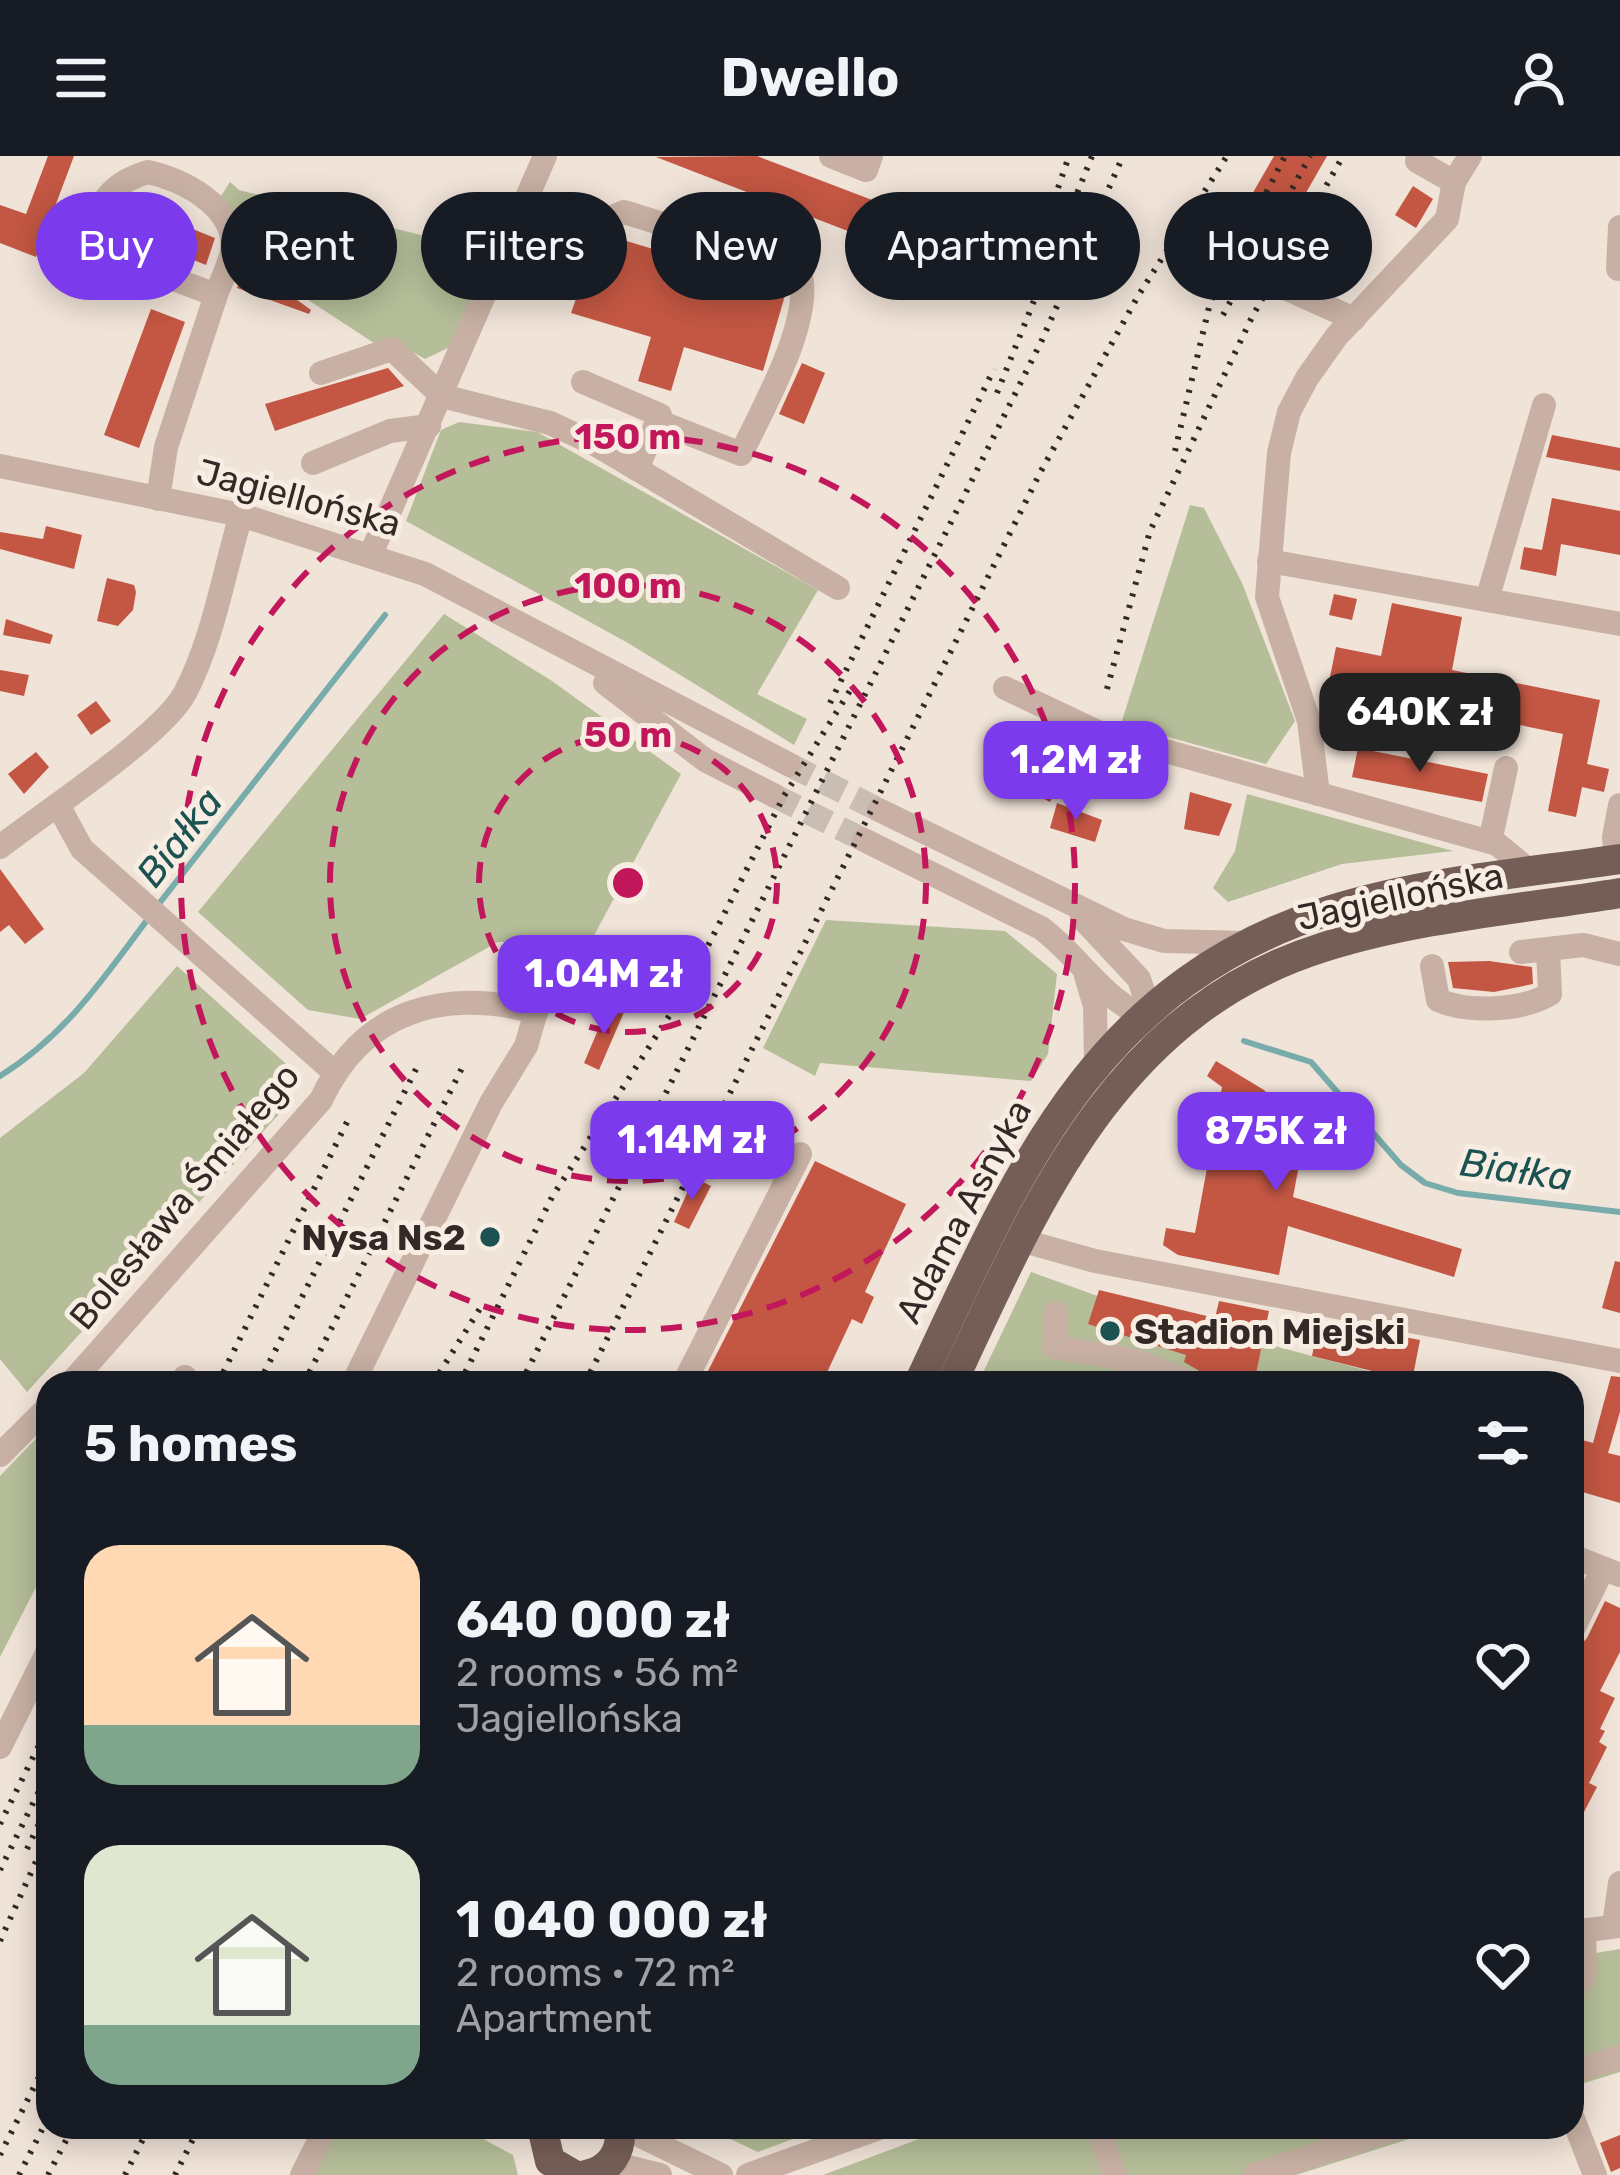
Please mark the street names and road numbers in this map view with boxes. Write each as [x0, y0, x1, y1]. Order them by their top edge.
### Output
street label: Jagiellońska [192, 450, 406, 545]
street label: Jagiellońska [1293, 854, 1507, 939]
street label: Bolesława Śmiałego [61, 1055, 308, 1338]
street label: Adama Asnyka [887, 1092, 1040, 1330]

